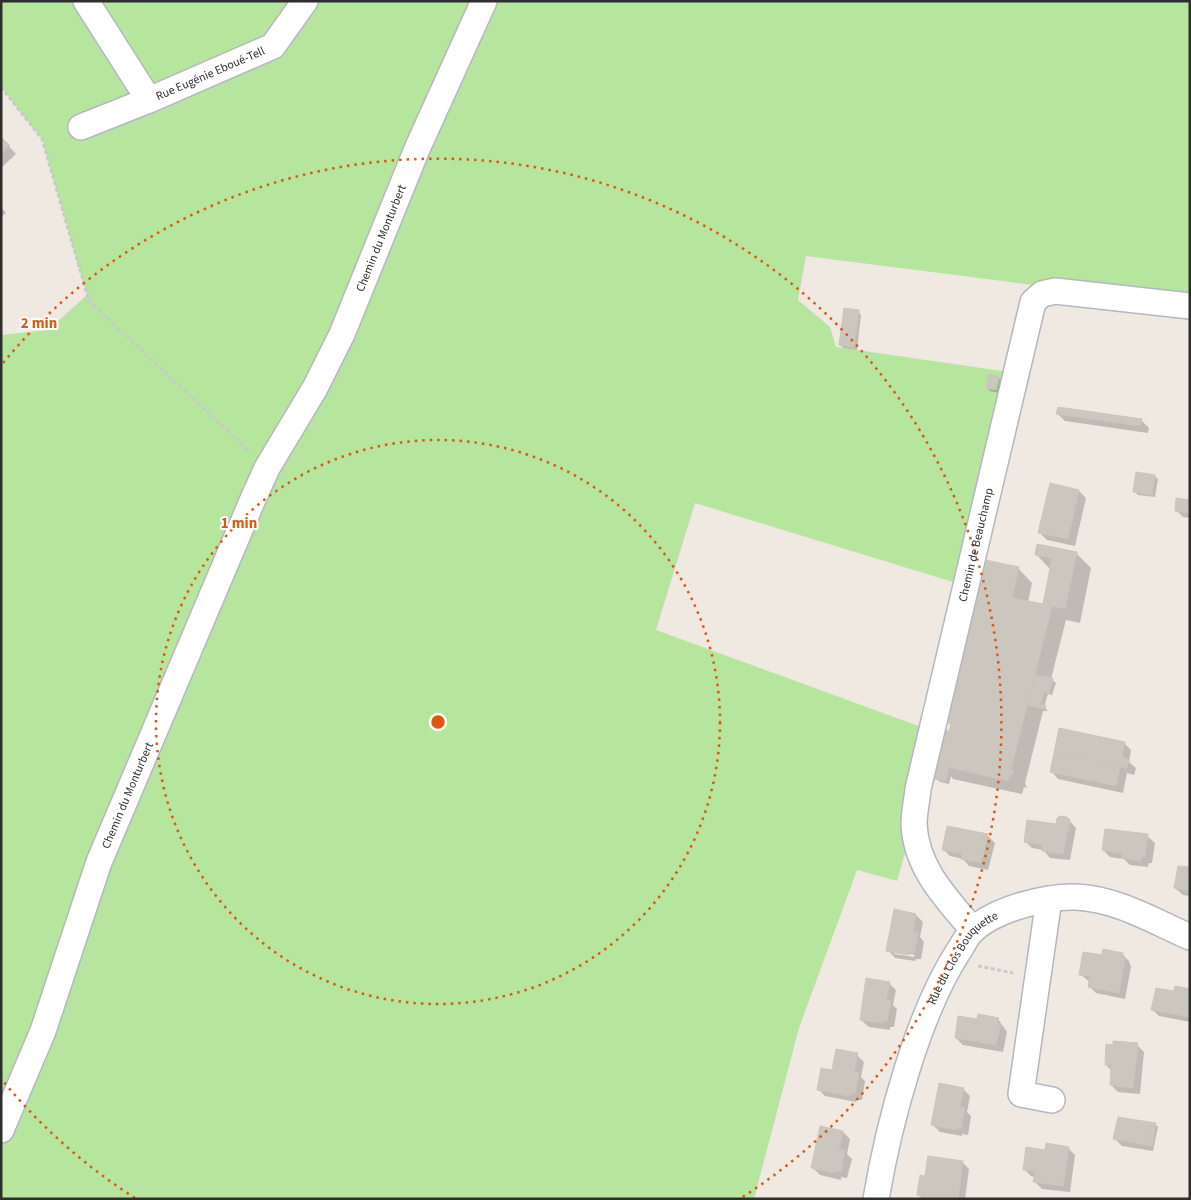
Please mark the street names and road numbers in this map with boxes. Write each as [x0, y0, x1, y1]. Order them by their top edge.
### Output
street label: Rue Eugénie Eboué-Tell [153, 42, 267, 105]
street label: Chemin du Monturbert [352, 182, 410, 294]
street label: Chemin de Beauchamp [954, 486, 997, 603]
street label: Chemin du Monturbert [97, 739, 157, 851]
street label: Rue du Clos Bouquette [923, 907, 1001, 1007]

